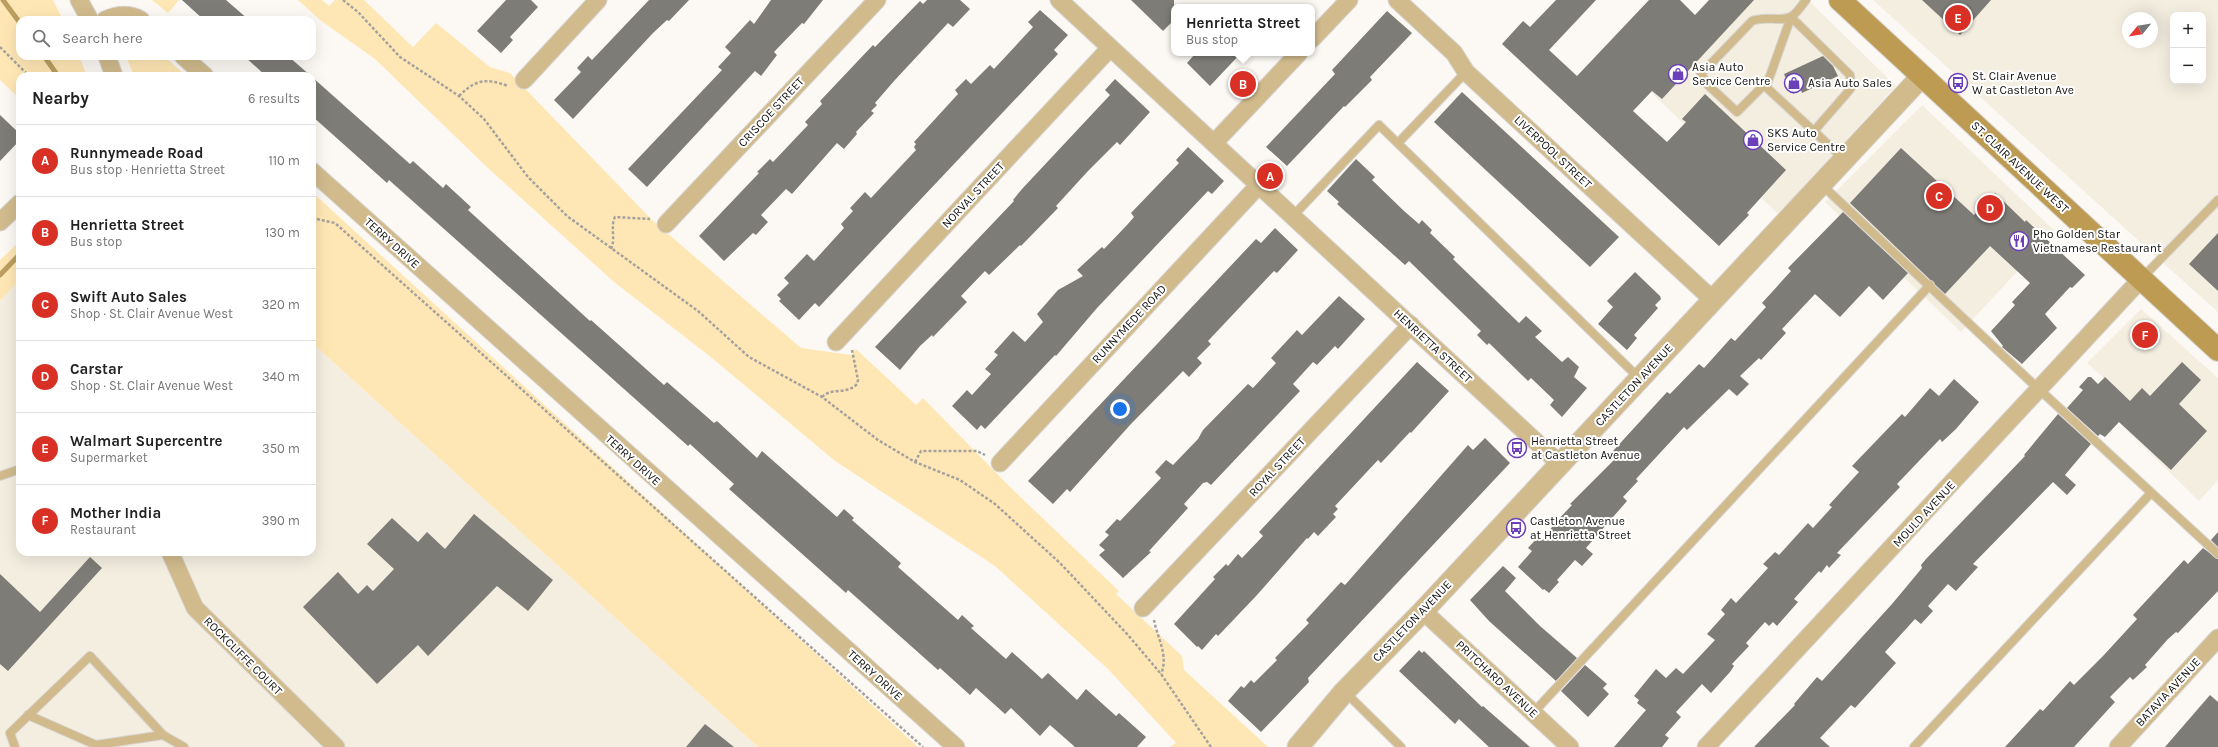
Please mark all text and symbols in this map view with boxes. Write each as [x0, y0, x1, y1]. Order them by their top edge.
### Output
pin: E [1945, 3, 1971, 33]
popup [1171, 4, 1315, 56]
north arrow [2122, 12, 2158, 48]
map controls [2170, 12, 2206, 84]
button: + [2170, 12, 2206, 48]
text: Henrietta Street [1186, 14, 1300, 32]
search box [16, 16, 316, 60]
icon: search [30, 27, 52, 49]
text: Search here [62, 29, 143, 47]
text: Bus stop [1186, 32, 1238, 47]
button: − [2170, 48, 2206, 84]
place label: Asia Auto Service Centre [1692, 60, 1770, 88]
shop icon: Asia Auto Service Centre [1667, 63, 1689, 85]
pin: B [1230, 69, 1256, 99]
place label: St. Clair Avenue W at Castleton Ave [1972, 69, 2074, 97]
shop icon: Asia Auto Sales [1783, 72, 1805, 94]
bus stop icon: St. Clair Avenue W at Castleton Ave [1947, 72, 1969, 94]
street label: CRISCOE STREET [735, 74, 807, 150]
place label: Asia Auto Sales [1808, 76, 1892, 90]
text: Nearby [32, 88, 89, 108]
text: 6 results [248, 91, 300, 106]
street label: LIVERPOOL STREET [1511, 113, 1595, 191]
street label: ST. CLAIR AVENUE WEST [1968, 118, 2072, 216]
place label: SKS Auto Service Centre [1767, 126, 1845, 154]
shop icon: SKS Auto Service Centre [1742, 129, 1764, 151]
text: Runnymeade Road [70, 144, 203, 162]
text: A [41, 153, 49, 168]
text: 110 m [268, 153, 300, 168]
street label: NORVAL STREET [939, 159, 1007, 231]
pin: A [1257, 161, 1283, 191]
text: Bus stop · Henrietta Street [70, 162, 225, 177]
pin: C [1926, 181, 1952, 211]
pin: D [1977, 193, 2003, 223]
street label: TERRY DRIVE [362, 215, 422, 271]
text: Henrietta Street [70, 216, 184, 234]
text: B [41, 225, 49, 240]
text: 130 m [265, 225, 300, 240]
place label: Pho Golden Star Vietnamese Restaurant [2033, 227, 2162, 255]
restaurant icon: Pho Golden Star Vietnamese Restaurant [2008, 230, 2030, 252]
text: Bus stop [70, 234, 122, 249]
street label: RUNNYMEDE ROAD [1089, 282, 1169, 366]
text: Swift Auto Sales [70, 288, 187, 306]
text: C [41, 297, 49, 312]
text: 320 m [262, 297, 300, 312]
text: Shop · St. Clair Avenue West [70, 306, 233, 321]
street label: HENRIETTA STREET [1391, 306, 1475, 386]
pin: F [2132, 320, 2158, 350]
street label: CASTLETON AVENUE [1592, 341, 1676, 429]
text: Carstar [70, 360, 123, 378]
text: D [41, 369, 49, 384]
text: 340 m [262, 369, 300, 384]
text: Shop · St. Clair Avenue West [70, 378, 233, 393]
your location [1110, 399, 1130, 419]
text: Walmart Supercentre [70, 432, 223, 450]
street label: TERRY DRIVE [603, 432, 663, 488]
street label: ROYAL STREET [1246, 434, 1308, 500]
place label: Henrietta Street at Castleton Avenue [1531, 434, 1640, 462]
bus stop icon: Henrietta Street at Castleton Avenue [1506, 437, 1528, 459]
text: E [41, 441, 49, 456]
text: 350 m [262, 441, 300, 456]
text: Supermarket [70, 450, 148, 465]
street label: MOULD AVENUE [1890, 478, 1958, 550]
text: Mother India [70, 504, 161, 522]
text: F [41, 513, 49, 528]
text: 390 m [262, 513, 300, 528]
place label: Castleton Avenue at Henrietta Street [1530, 514, 1631, 542]
bus stop icon: Castleton Avenue at Henrietta Street [1505, 517, 1527, 539]
text: Restaurant [70, 522, 136, 537]
street label: CASTLETON AVENUE [1370, 577, 1454, 665]
street label: ROCKCLIFFE COURT [201, 614, 285, 698]
street label: PRITCHARD AVENUE [1453, 638, 1541, 720]
street label: TERRY DRIVE [845, 647, 905, 703]
street label: BATAVIA AVENUE [2133, 655, 2203, 729]

